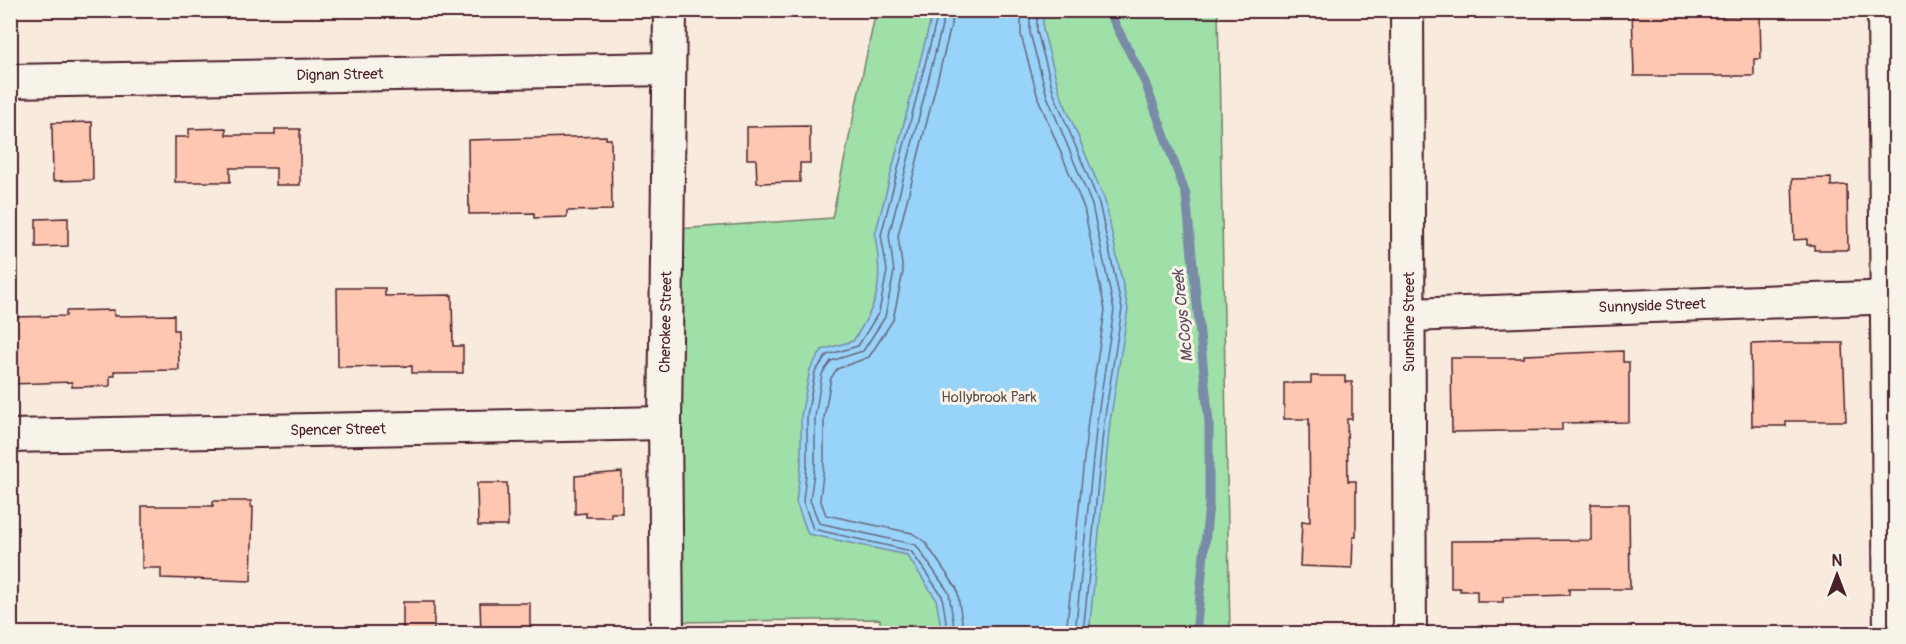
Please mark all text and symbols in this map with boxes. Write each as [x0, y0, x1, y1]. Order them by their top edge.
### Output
street label: Dignan Street [296, 65, 385, 85]
water label: McCoys Creek [1168, 267, 1198, 363]
street label: Cherokee Street [656, 270, 676, 373]
street label: Sunshine Street [1400, 271, 1419, 372]
street label: Sunnyside Street [1598, 295, 1707, 317]
park label: Hollybrook Park [941, 388, 1037, 407]
street label: Spencer Street [290, 420, 387, 440]
north arrow [1807, 545, 1867, 605]
text: N [1832, 551, 1843, 571]

